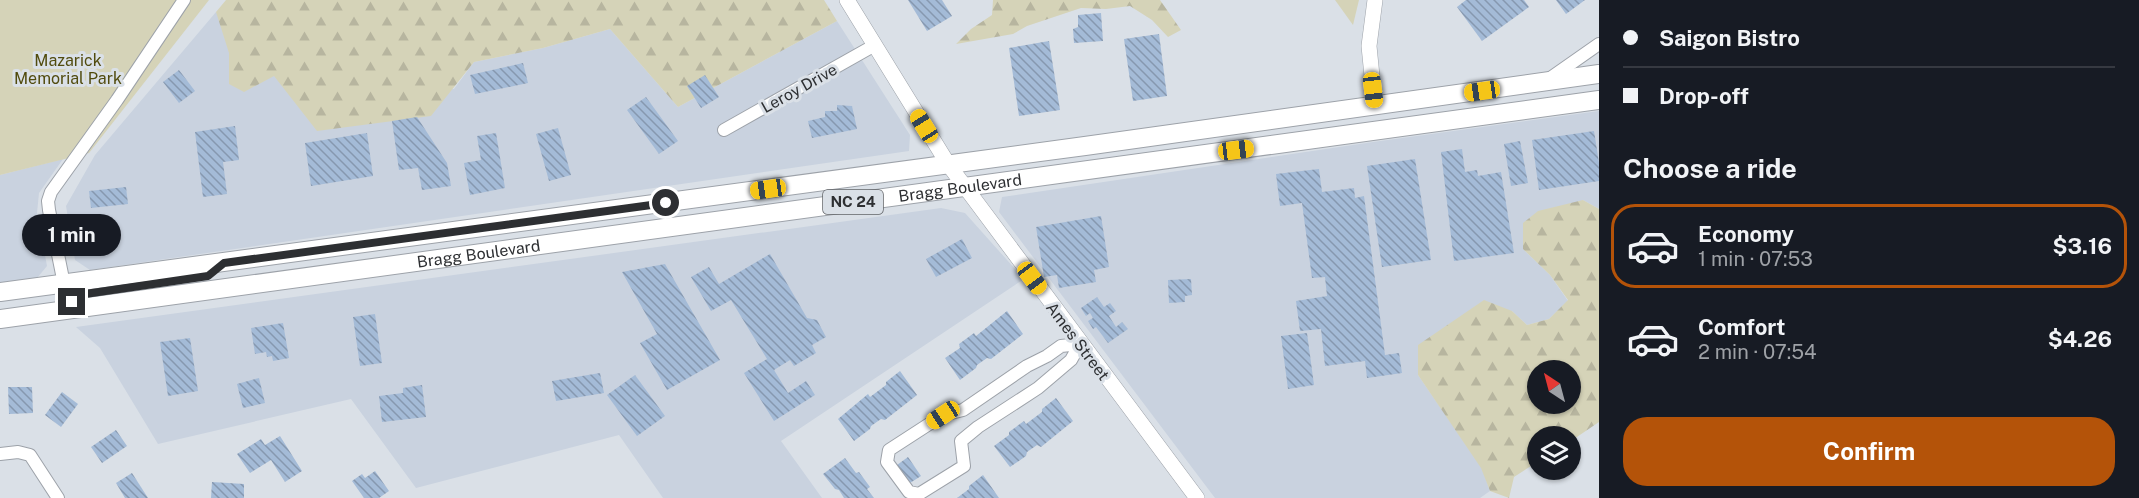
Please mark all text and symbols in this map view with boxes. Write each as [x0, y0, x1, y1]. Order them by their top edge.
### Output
text: Saigon Bistro [1659, 25, 1800, 51]
park label: Mazarick Memorial Park [14, 51, 122, 88]
street label: Leroy Drive [758, 60, 840, 117]
car [1362, 71, 1384, 109]
car [1463, 80, 1501, 102]
text: Drop-off [1659, 83, 1749, 109]
car [907, 106, 941, 146]
car [1217, 139, 1255, 161]
text: Choose a ride [1623, 152, 1797, 184]
street label: Bragg Boulevard [897, 170, 1023, 206]
car [749, 178, 787, 200]
route start [652, 189, 679, 216]
road number: NC 24 [823, 190, 883, 214]
callout: 1 min [22, 215, 122, 257]
icon: car [1626, 219, 1680, 273]
text: Economy [1698, 221, 1794, 247]
text: 1 min [47, 223, 96, 247]
text: $3.16 [2053, 233, 2112, 259]
street label: Bragg Boulevard [416, 236, 541, 272]
text: 1 min · 07:53 [1698, 247, 1813, 271]
car [1014, 258, 1050, 298]
route end [58, 288, 85, 315]
street label: Ames Street [1042, 298, 1113, 384]
icon: car [1626, 312, 1680, 366]
text: Comfort [1698, 314, 1785, 340]
text: $4.26 [2048, 326, 2112, 352]
text: 2 min · 07:54 [1698, 340, 1817, 364]
north arrow [1527, 360, 1581, 414]
map controls [1527, 360, 1581, 480]
car [923, 398, 963, 432]
button: Confirm [1623, 417, 2115, 486]
button: layers [1527, 426, 1581, 480]

